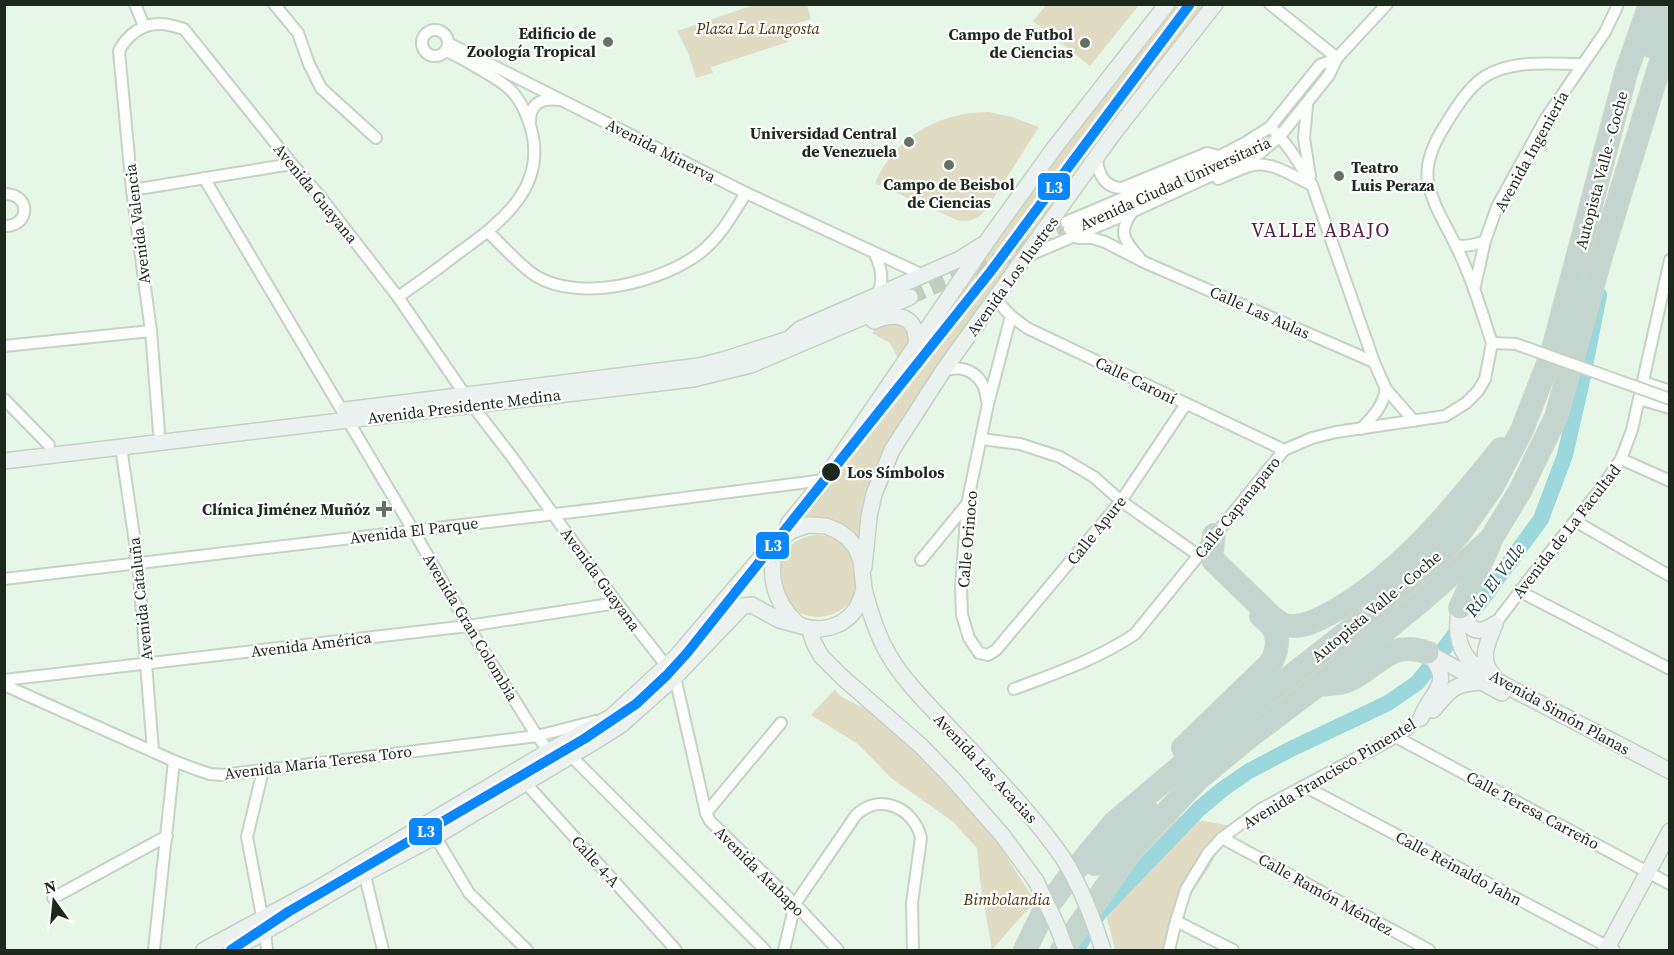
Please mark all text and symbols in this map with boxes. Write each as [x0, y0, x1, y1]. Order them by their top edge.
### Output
park label: Plaza La Langosta [695, 17, 820, 39]
place label: Edificio de Zoología Tropical [467, 22, 596, 62]
place label: Campo de Futbol de Ciencias [948, 23, 1073, 63]
marker: Edificio de Zoología Tropical [601, 35, 615, 49]
marker: Campo de Futbol de Ciencias [1078, 36, 1092, 50]
street label: Avenida Ingeniería [1489, 86, 1574, 215]
street label: Autopista Valle - Coche [1569, 88, 1633, 252]
street label: Avenida Minerva [602, 113, 721, 188]
place label: Universidad Central de Venezuela [750, 122, 897, 162]
street label: Avenida Ciudad Universitaria [1076, 130, 1275, 235]
marker: Universidad Central de Venezuela [902, 135, 916, 149]
street label: Avenida Guayana [269, 138, 364, 248]
place label: Teatro Luis Peraza [1351, 156, 1435, 196]
marker: Campo de Beisbol de Ciencias [942, 158, 956, 172]
street label: Avenida Valencia [119, 162, 155, 286]
marker: Teatro Luis Peraza [1332, 169, 1346, 183]
line badge: L3 [1037, 172, 1071, 201]
place label: Campo de Beisbol de Ciencias [883, 173, 1015, 213]
text: L3 [1045, 176, 1063, 198]
street label: Avenida Los Ilustres [961, 211, 1063, 341]
district label: VALLE ABAJO [1251, 216, 1391, 244]
street label: Calle Las Aulas [1206, 280, 1314, 344]
street label: Calle Caroní [1092, 351, 1180, 409]
street label: Avenida Presidente Medina [366, 383, 563, 429]
street label: Calle Capanaparo [1189, 451, 1285, 563]
street label: Avenida de La Facultad [1507, 460, 1625, 602]
marker: Los Símbolos [820, 461, 842, 483]
place label: Los Símbolos [847, 461, 945, 483]
street label: Calle Orinoco [952, 489, 982, 589]
street label: Calle Apure [1061, 491, 1131, 569]
place label: Clínica Jiménez Muñóz [202, 498, 371, 520]
marker: Clínica Jiménez Muñóz [375, 500, 393, 518]
street label: Avenida El Parque [348, 511, 480, 549]
street label: Avenida Guayana [556, 523, 647, 636]
line badge: L3 [755, 531, 790, 560]
text: L3 [764, 534, 782, 556]
street label: Avenida Cataluña [122, 535, 157, 662]
water label: Río El Valle [1458, 537, 1531, 622]
street label: Autopista Valle - Coche [1306, 545, 1446, 667]
street label: Avenida Gran Colombia [418, 549, 524, 706]
street label: Avenida América [249, 626, 373, 662]
street label: Avenida Simón Planas [1486, 664, 1634, 760]
street label: Avenida Las Acacias [929, 708, 1043, 828]
street label: Avenida Francisco Pimentel [1238, 712, 1420, 834]
street label: Avenida María Teresa Toro [223, 740, 413, 784]
street label: Calle Teresa Carreño [1463, 766, 1604, 855]
line badge: L3 [408, 817, 443, 846]
text: L3 [417, 820, 435, 842]
street label: Avenida Atabapo [710, 821, 810, 921]
street label: Calle Reinaldo Jahn [1392, 825, 1526, 911]
street label: Calle 4-A [567, 830, 625, 892]
street label: Calle Ramón Méndez [1255, 848, 1397, 940]
north arrow [24, 871, 84, 931]
text: N [42, 874, 59, 899]
park label: Bimbolandia [963, 888, 1051, 910]

